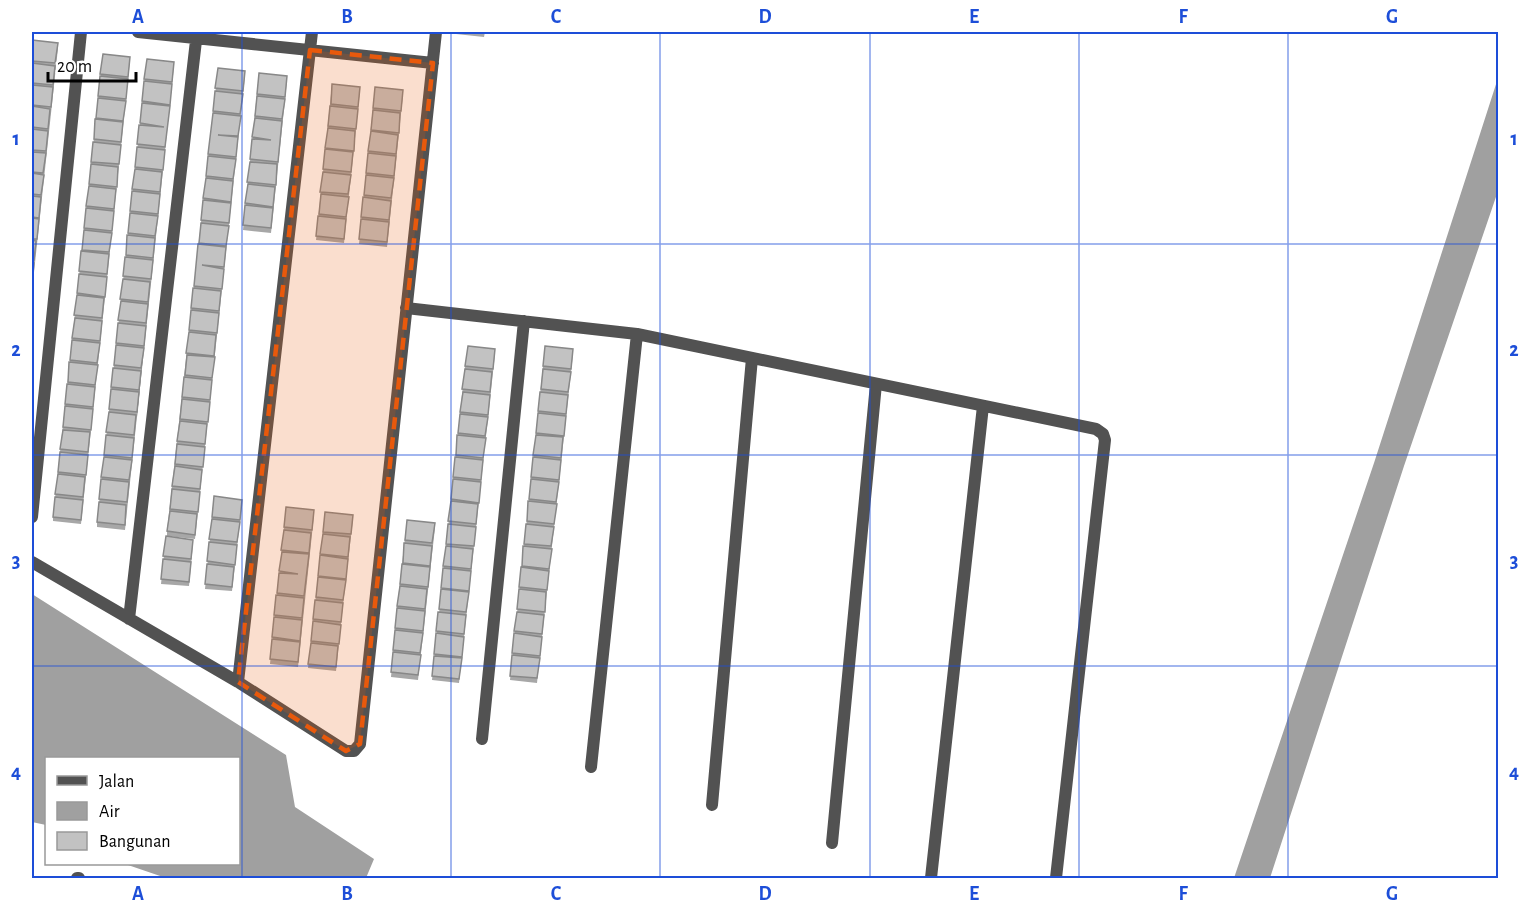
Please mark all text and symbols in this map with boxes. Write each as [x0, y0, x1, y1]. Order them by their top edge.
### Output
text: A [132, 7, 144, 27]
text: B [341, 7, 353, 27]
text: C [551, 7, 562, 27]
text: D [758, 7, 772, 27]
text: E [969, 7, 979, 27]
text: F [1178, 7, 1188, 27]
text: G [1386, 7, 1398, 27]
scale bar [48, 45, 136, 83]
text: 20 m [57, 58, 92, 76]
text: 1 [12, 129, 20, 149]
text: 1 [1510, 129, 1518, 149]
text: 2 [11, 340, 21, 360]
text: 2 [1509, 340, 1519, 360]
text: 3 [12, 551, 20, 571]
text: 3 [1510, 551, 1518, 571]
legend [45, 757, 240, 865]
text: 4 [11, 762, 21, 782]
text: 4 [1509, 762, 1519, 782]
text: Jalan [99, 773, 134, 791]
text: Air [99, 803, 120, 821]
text: Bangunan [99, 833, 171, 851]
text: A [132, 884, 144, 904]
text: B [341, 884, 353, 904]
text: C [551, 884, 562, 904]
text: D [758, 884, 772, 904]
text: E [969, 884, 979, 904]
text: F [1178, 884, 1188, 904]
text: G [1386, 884, 1398, 904]

